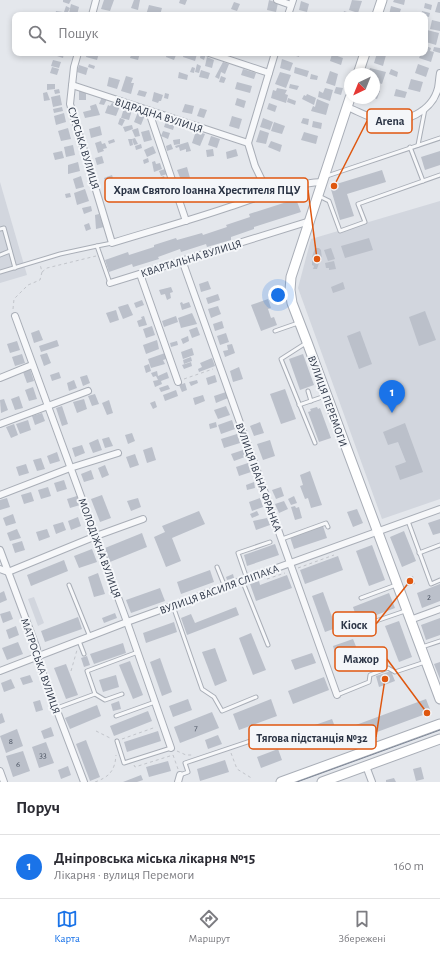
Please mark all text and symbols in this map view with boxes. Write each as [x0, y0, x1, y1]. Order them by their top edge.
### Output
search box [12, 12, 428, 56]
icon: search [26, 23, 48, 45]
text: Пошук [58, 26, 98, 41]
north arrow [344, 68, 380, 104]
street label: ВІДРАДНА ВУЛИЦЯ [113, 96, 204, 135]
street label: СУРСЬКА ВУЛИЦЯ [66, 106, 101, 191]
callout: Arena [367, 109, 412, 133]
text: Arena [375, 115, 405, 127]
callout: Храм Святого Іоанна Хрестителя ПЦУ [105, 178, 308, 202]
text: Храм Святого Іоанна Хрестителя ПЦУ [113, 184, 301, 196]
street label: КВАРТАЛЬНА ВУЛИЦЯ [139, 238, 243, 279]
your location [268, 285, 288, 305]
street label: ВУЛИЦЯ ПЕРЕМОГИ [306, 354, 349, 448]
pin: 1 [379, 380, 405, 413]
street label: ВУЛИЦЯ ІВАНА ФРАНКА [234, 421, 284, 533]
street label: МОЛОДІЖНА ВУЛИЦЯ [76, 497, 123, 600]
street label: ВУЛИЦЯ ВАСИЛЯ СЛІПАКА [158, 563, 281, 616]
house number: 2 [427, 593, 431, 602]
callout: Кіоск [333, 612, 376, 636]
street label: МАТРОСЬКА ВУЛИЦЯ [19, 617, 62, 715]
text: Кіоск [340, 619, 368, 631]
callout: Мажор [335, 647, 387, 671]
text: Мажор [343, 653, 379, 665]
house number: 7 [194, 724, 198, 733]
callout: Тягова пiдстанцiя №32 [249, 725, 376, 749]
text: Тягова пiдстанцiя №32 [256, 732, 368, 744]
house number: 8 [9, 737, 13, 746]
house number: 33 [39, 751, 47, 760]
house number: 6 [16, 760, 20, 769]
text: Поруч [16, 799, 60, 816]
text: Дніпровська міська лікарня №15 [54, 851, 255, 866]
text: 1 [27, 860, 31, 873]
text: 160 m [394, 860, 424, 873]
text: Лікарня · вулиця Перемоги [54, 869, 194, 882]
tab: Карта [54, 908, 80, 945]
tab: Маршрут [189, 908, 230, 945]
tab: Збережені [338, 908, 386, 945]

